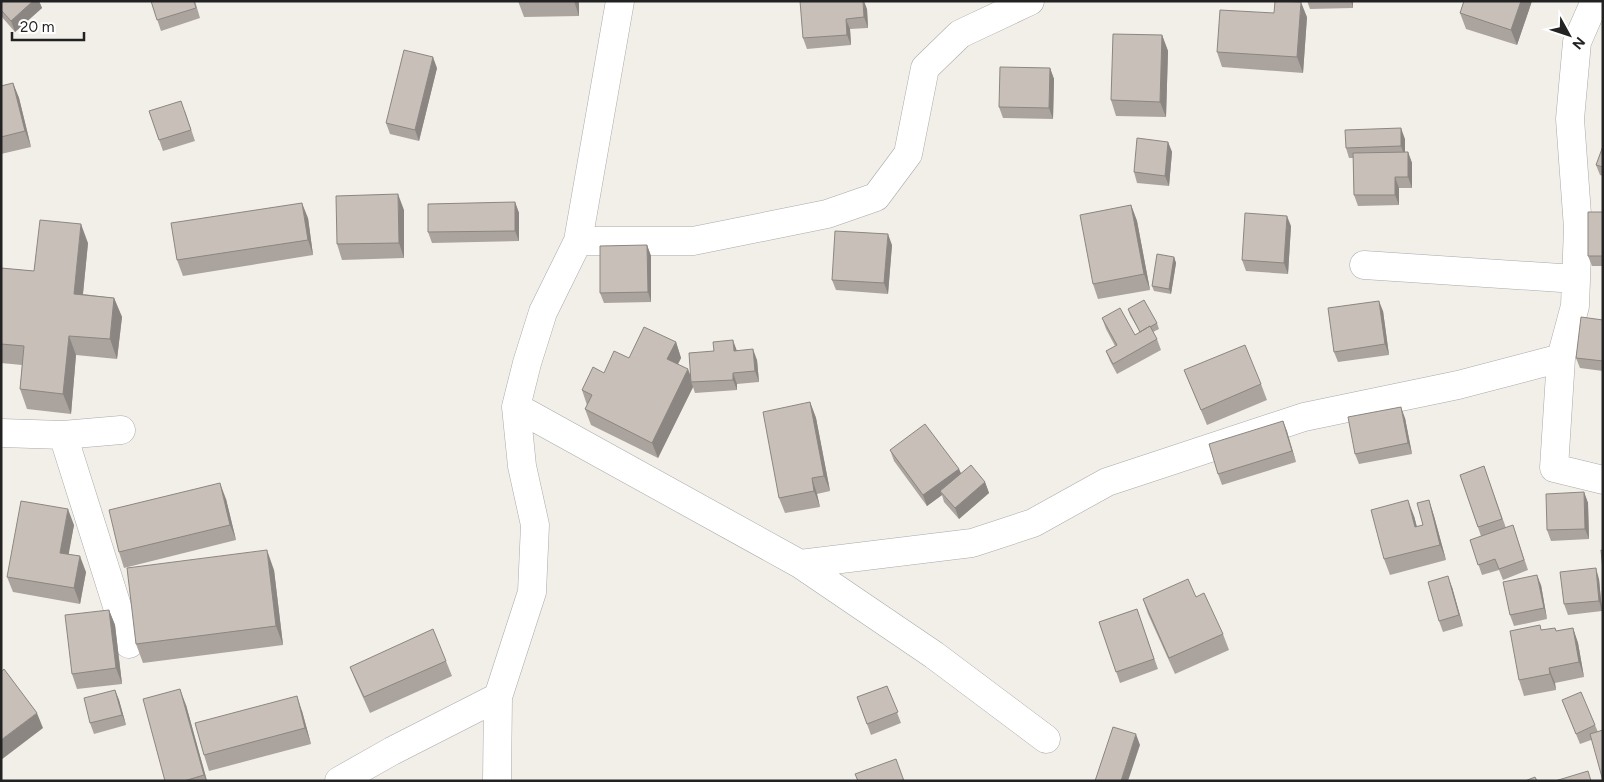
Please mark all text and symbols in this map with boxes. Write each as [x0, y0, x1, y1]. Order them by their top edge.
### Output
scale bar [12, 10, 85, 42]
north arrow [1544, 10, 1594, 60]
text: 20 m [20, 18, 54, 36]
text: N [1569, 33, 1589, 53]

